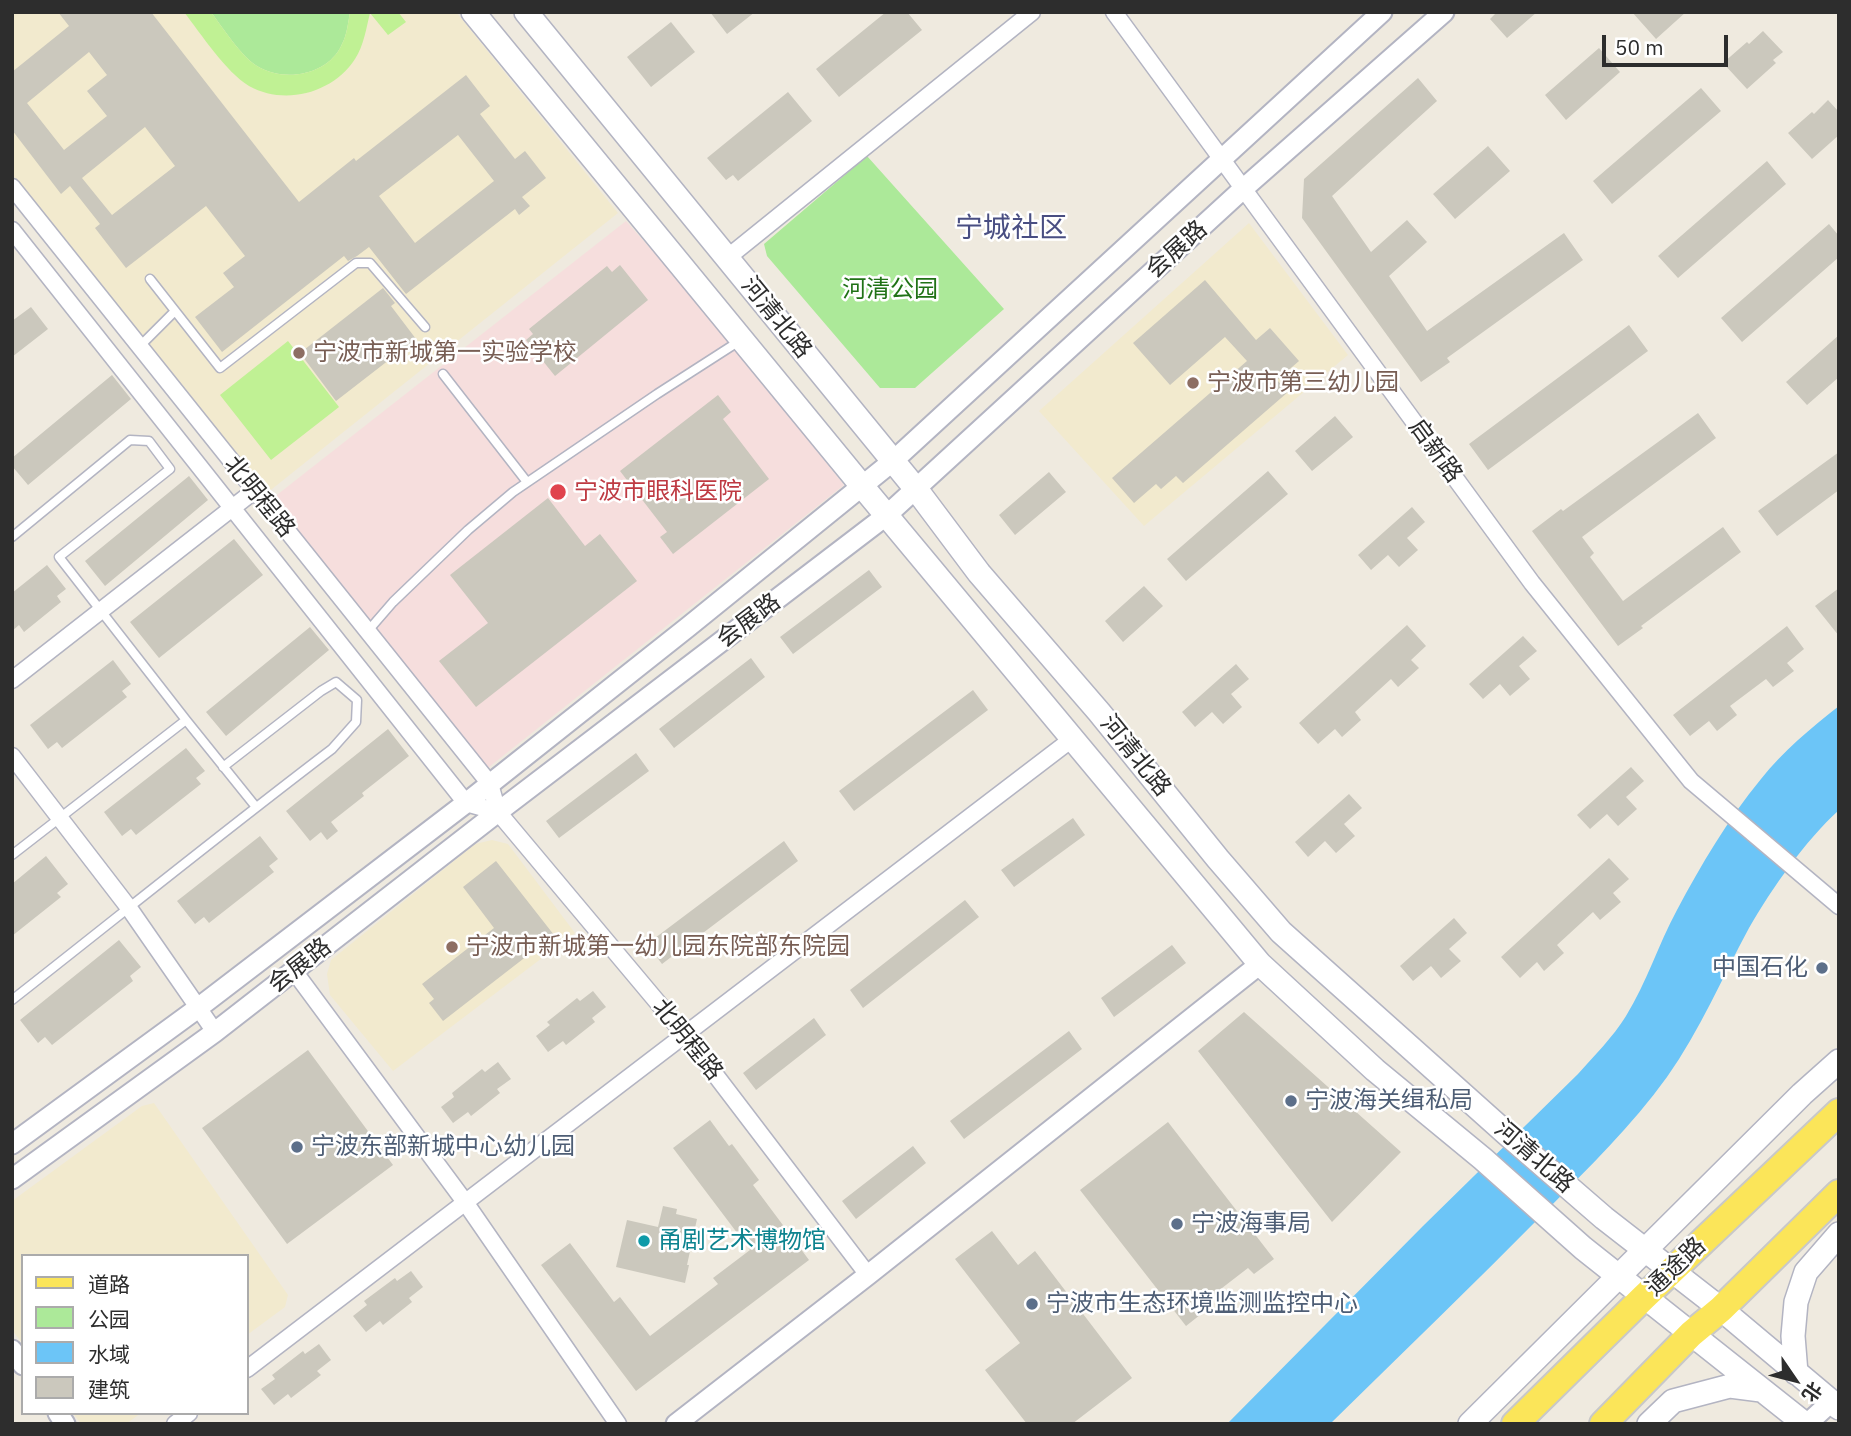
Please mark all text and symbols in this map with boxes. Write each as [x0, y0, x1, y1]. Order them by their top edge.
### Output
scale bar [1606, 21, 1732, 65]
text: 50 m [1615, 33, 1664, 61]
district label: 宁城社区 [955, 212, 1067, 246]
street label: 会展路 [1141, 215, 1213, 285]
street label: 河清北路 [735, 272, 817, 364]
park label: 河清公园 [842, 276, 938, 304]
place label: 宁波市新城第一实验学校 [313, 339, 577, 367]
marker: 宁波市新城第一实验学校 [291, 345, 307, 361]
place label: 宁波市第三幼儿园 [1207, 369, 1399, 397]
marker: 宁波市第三幼儿园 [1185, 375, 1201, 391]
street label: 启新路 [1402, 413, 1468, 489]
street label: 北明程路 [218, 451, 300, 543]
place label: 宁波市眼科医院 [574, 478, 742, 506]
marker: 宁波市眼科医院 [548, 482, 568, 502]
street label: 会展路 [712, 588, 786, 654]
street label: 河清北路 [1094, 710, 1176, 802]
street label: 会展路 [263, 932, 337, 1000]
place label: 宁波市新城第一幼儿园东院部东院园 [466, 933, 850, 961]
marker: 宁波市新城第一幼儿园东院部东院园 [444, 939, 460, 955]
place label: 中国石化 [1712, 954, 1808, 982]
marker: 中国石化 [1814, 960, 1830, 976]
street label: 北明程路 [646, 994, 728, 1086]
place label: 宁波海关缉私局 [1305, 1087, 1473, 1115]
marker: 宁波海关缉私局 [1283, 1093, 1299, 1109]
street label: 河清北路 [1488, 1115, 1580, 1199]
place label: 宁波东部新城中心幼儿园 [311, 1133, 575, 1161]
marker: 宁波东部新城中心幼儿园 [289, 1139, 305, 1155]
place label: 宁波海事局 [1191, 1210, 1311, 1238]
marker: 宁波海事局 [1169, 1216, 1185, 1232]
place label: 甬剧艺术博物馆 [658, 1227, 826, 1255]
street label: 通途路 [1640, 1232, 1712, 1302]
marker: 甬剧艺术博物馆 [636, 1233, 652, 1249]
legend [21, 1254, 248, 1415]
text: 道路 [88, 1270, 130, 1298]
place label: 宁波市生态环境监测监控中心 [1046, 1290, 1358, 1318]
marker: 宁波市生态环境监测监控中心 [1024, 1296, 1040, 1312]
text: 公园 [88, 1305, 130, 1333]
text: 水域 [88, 1340, 130, 1368]
north arrow [1760, 1345, 1830, 1415]
text: 建筑 [88, 1375, 130, 1403]
text: 北 [1797, 1377, 1827, 1407]

